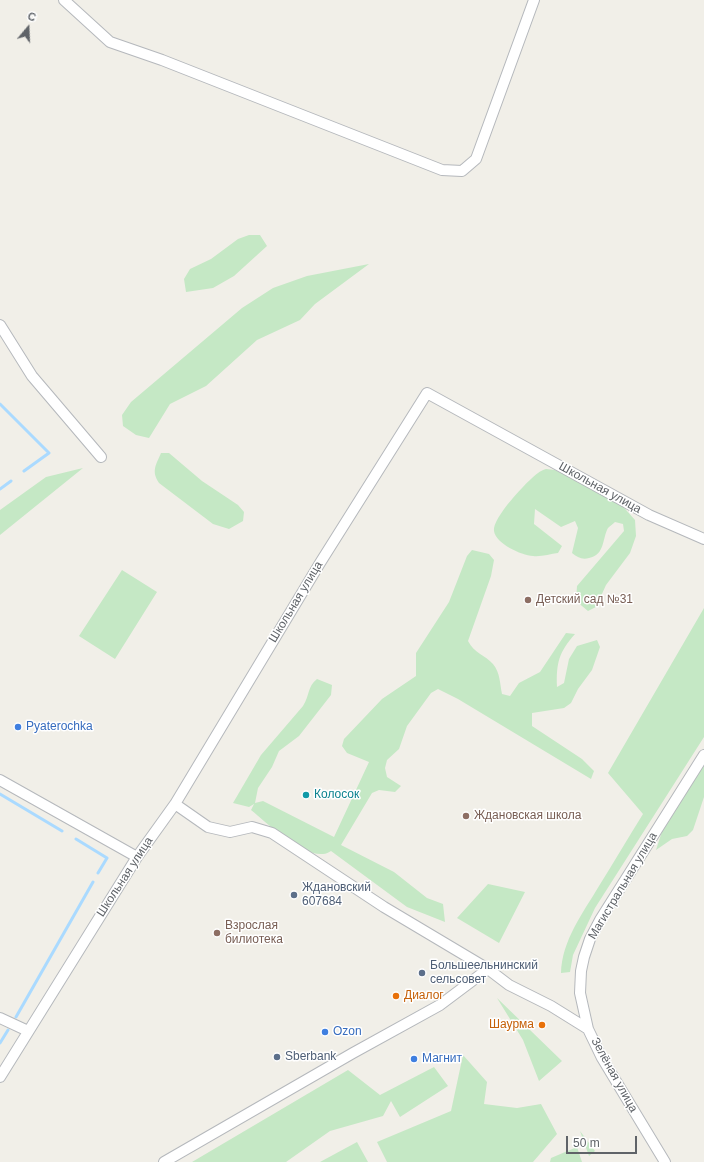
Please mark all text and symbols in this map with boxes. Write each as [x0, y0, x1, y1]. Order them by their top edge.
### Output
north arrow [8, 8, 48, 48]
text: С [26, 10, 38, 24]
street label: Школьная улица [556, 459, 644, 517]
street label: Школьная улица [266, 559, 326, 645]
place label: Детский сад №31 [536, 593, 633, 607]
marker: Детский сад №31 [523, 595, 533, 605]
place label: Pyaterochka [26, 720, 93, 734]
marker: Pyaterochka [13, 722, 23, 732]
place label: Колосок [314, 788, 359, 802]
marker: Колосок [301, 790, 311, 800]
place label: Ждановская школа [474, 809, 581, 823]
marker: Ждановская школа [461, 811, 471, 821]
street label: Магистральная улица [585, 830, 661, 942]
street label: Школьная улица [94, 834, 156, 920]
place label: Ждановский 607684 [302, 881, 371, 909]
marker: Ждановский 607684 [289, 890, 299, 900]
place label: Взрослая билиотека [225, 919, 283, 947]
marker: Взрослая билиотека [212, 928, 222, 938]
place label: Большеельнинский сельсовет [430, 959, 538, 987]
marker: Большеельнинский сельсовет [417, 968, 427, 978]
place label: Диалог [404, 989, 444, 1003]
marker: Диалог [391, 991, 401, 1001]
place label: Шаурма [489, 1018, 534, 1032]
marker: Шаурма [537, 1020, 547, 1030]
place label: Ozon [333, 1025, 362, 1039]
marker: Ozon [320, 1027, 330, 1037]
street label: Зелёная улица [588, 1035, 640, 1115]
place label: Sberbank [285, 1050, 336, 1064]
marker: Sberbank [272, 1052, 282, 1062]
place label: Магнит [422, 1052, 462, 1066]
marker: Магнит [409, 1054, 419, 1064]
scale bar [568, 1128, 639, 1154]
text: 50 m [573, 1136, 600, 1150]

